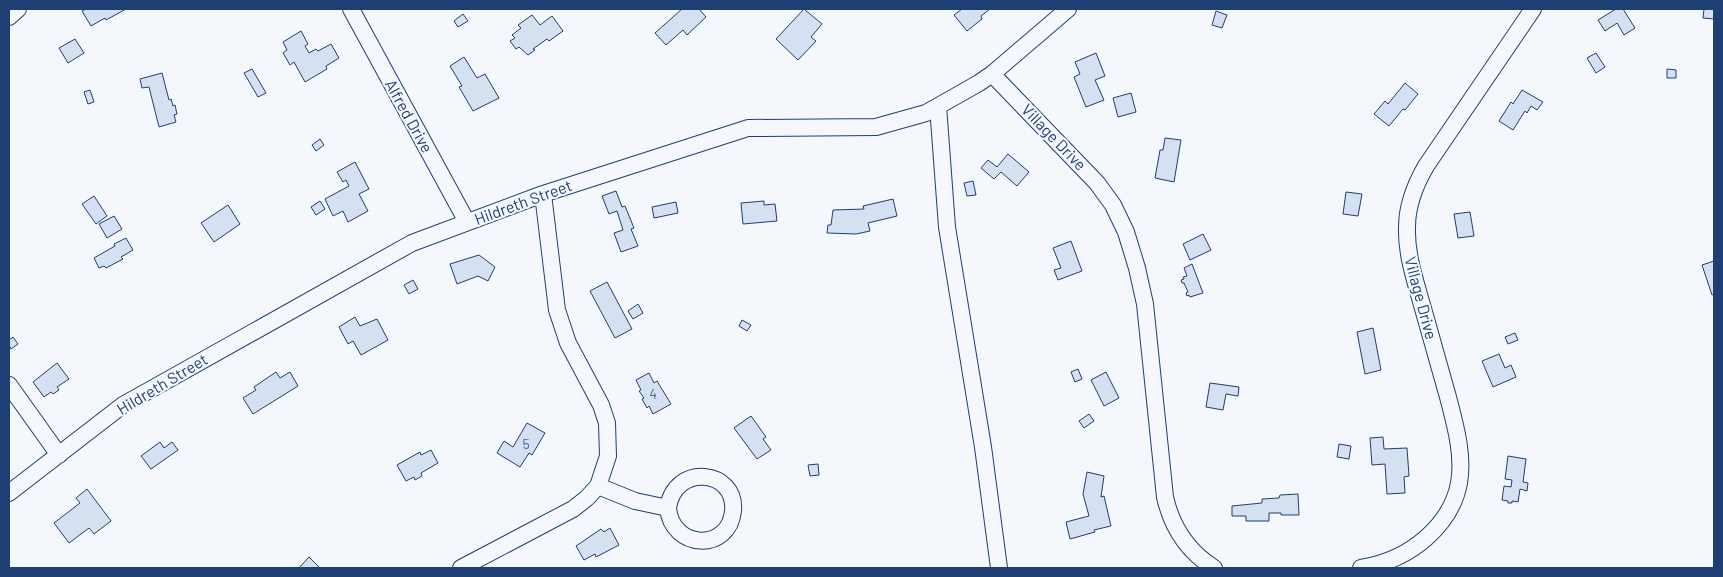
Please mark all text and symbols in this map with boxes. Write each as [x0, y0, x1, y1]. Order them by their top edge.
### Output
street label: Alfred Drive [382, 76, 437, 156]
street label: Village Drive [1018, 99, 1091, 174]
street label: Hildreth Street [471, 175, 574, 228]
street label: Village Drive [1401, 254, 1442, 341]
street label: Hildreth Street [113, 349, 211, 418]
house number: 4 [649, 385, 657, 402]
house number: 5 [522, 435, 530, 452]

